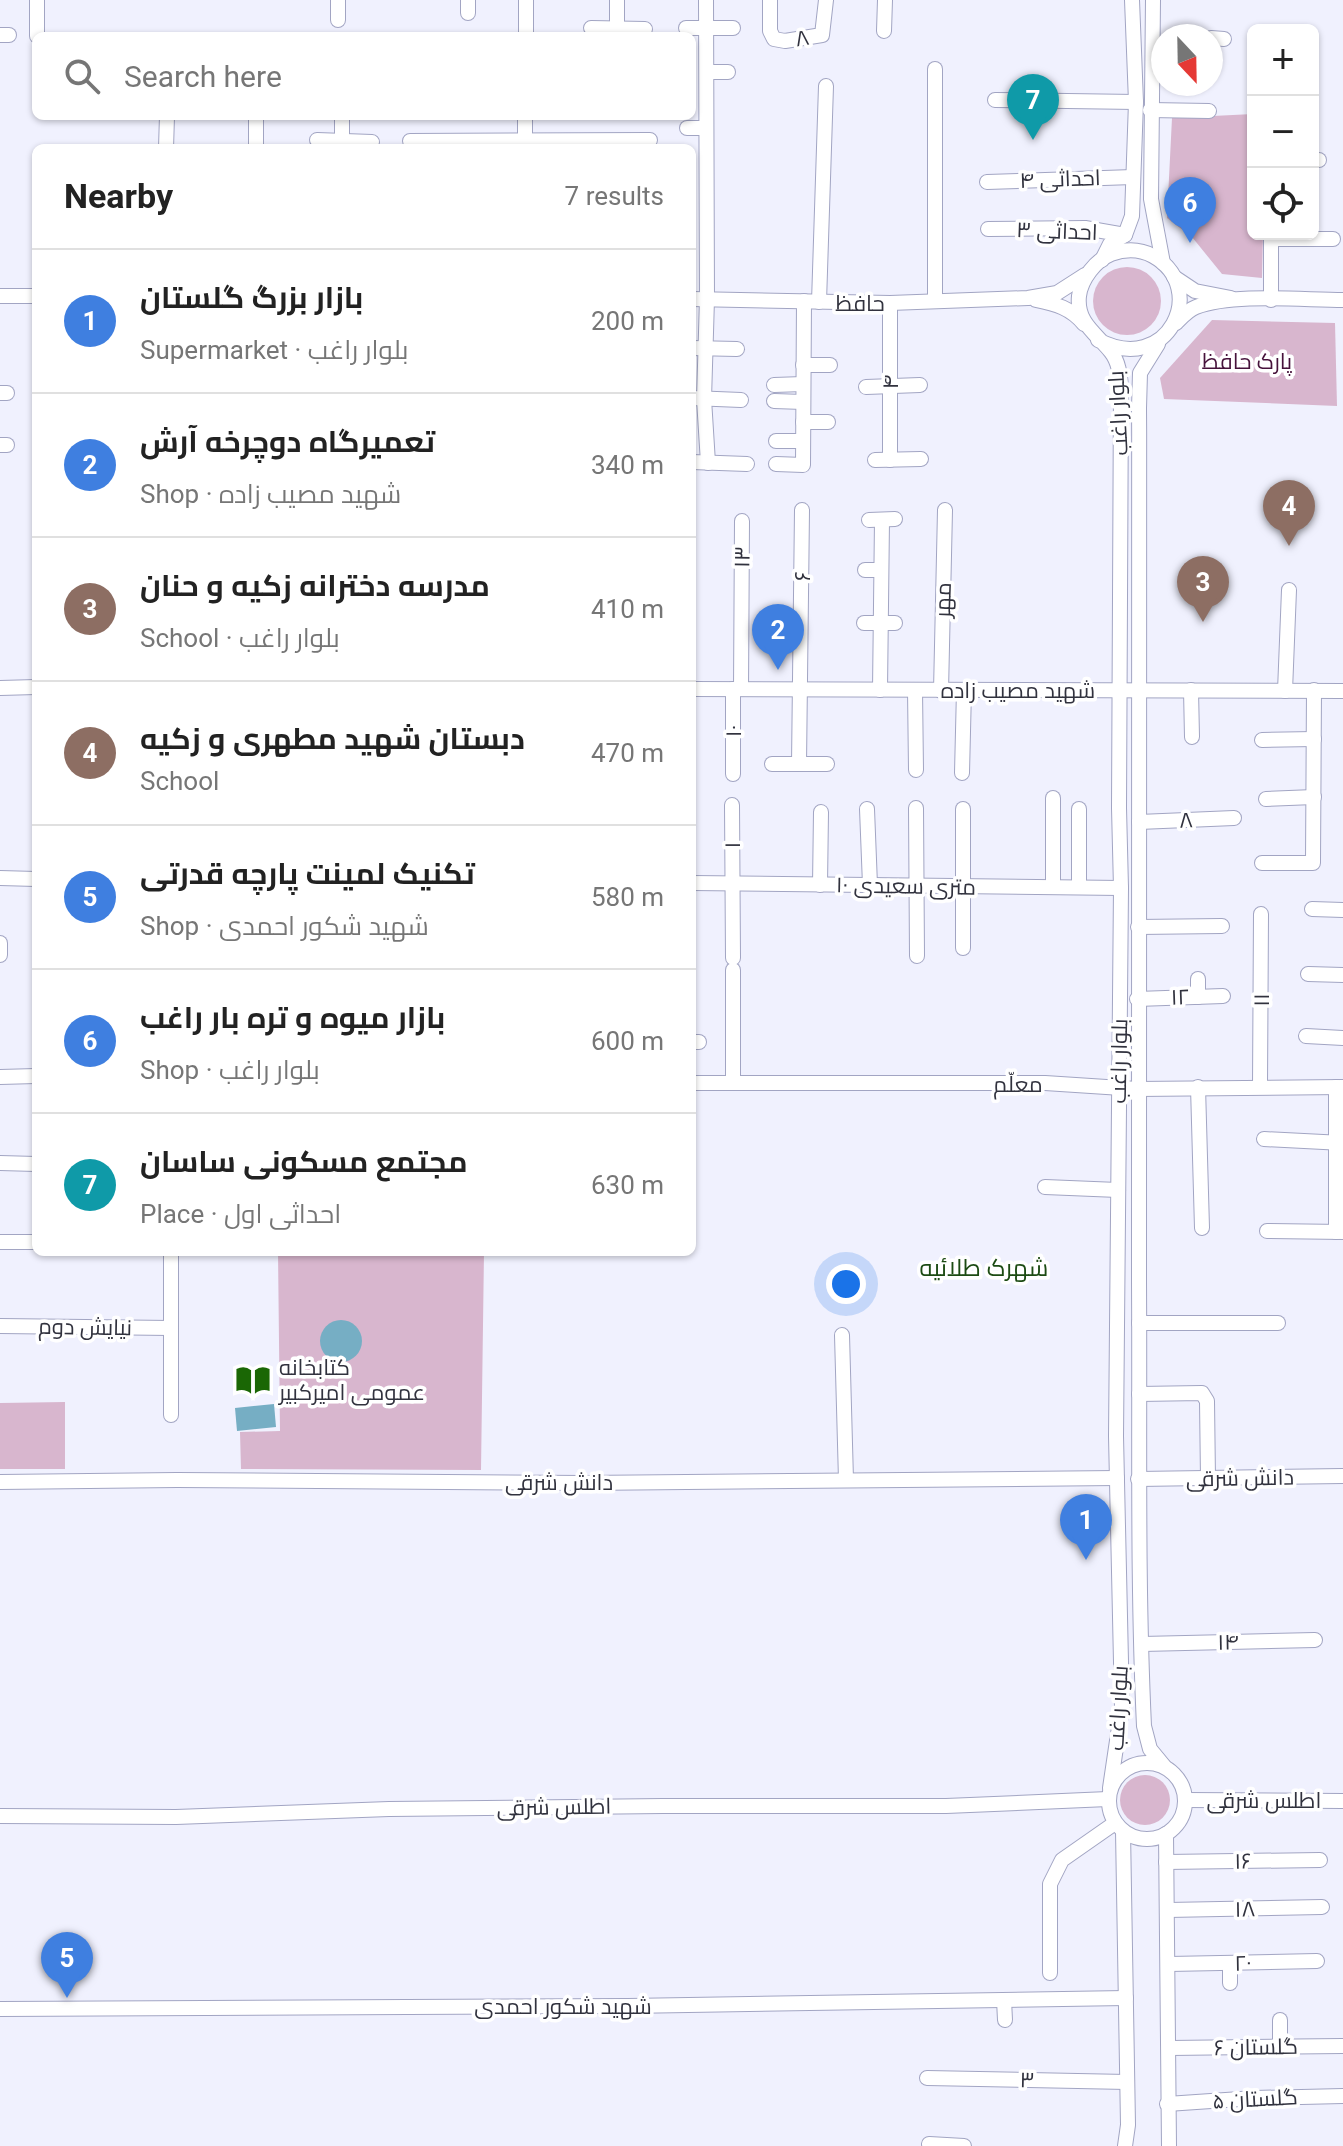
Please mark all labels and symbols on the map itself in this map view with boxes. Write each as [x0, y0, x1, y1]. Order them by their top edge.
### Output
north arrow [1151, 24, 1223, 96]
street label: ۸ [793, 25, 811, 51]
pin: 7 [1007, 74, 1059, 140]
street label: احداثی ۴ [1019, 165, 1101, 194]
pin: 6 [1164, 177, 1216, 243]
street label: احداثی ۳ [1016, 217, 1098, 246]
street label: حافظ [835, 291, 885, 316]
park label: پارک حافظ [1202, 349, 1292, 376]
street label: بلوار راغب [1103, 370, 1133, 456]
street label: ۴ [878, 375, 903, 389]
pin: 4 [1263, 480, 1315, 546]
street label: ۱۳ [729, 546, 755, 568]
pin: 3 [1177, 556, 1229, 622]
street label: ۶ [790, 571, 815, 581]
street label: مهر [930, 582, 957, 620]
pin: 2 [752, 604, 804, 670]
street label: شهید مصیب زاده [941, 678, 1095, 704]
street label: ۱۰ [721, 725, 746, 737]
street label: ۸ [1179, 807, 1193, 833]
street label: ۱ [720, 842, 745, 848]
street label: ۱۰ متری سعیدی [836, 872, 976, 900]
street label: ۱۲ [1170, 984, 1190, 1010]
street label: ۱۱ [1249, 993, 1274, 1007]
street label: بلوار راغب [1106, 1018, 1132, 1104]
street label: معلّم [993, 1071, 1043, 1100]
district label: شهرک طلائیه [920, 1254, 1048, 1282]
your location [826, 1264, 866, 1304]
street label: نیایش دوم [38, 1314, 132, 1343]
place label: کتابخانه عمومی امیرکبیر [277, 1355, 425, 1406]
library icon: کتابخانه عمومی امیرکبیر [234, 1361, 272, 1399]
street label: دانش شرقی [1186, 1465, 1294, 1492]
street label: دانش شرقی [505, 1470, 613, 1496]
pin: 1 [1060, 1494, 1112, 1560]
street label: ۱۴ [1217, 1629, 1239, 1655]
street label: بلوار راغب [1103, 1665, 1133, 1751]
street label: اطلس شرقی [1207, 1788, 1321, 1814]
street label: اطلس شرقی [496, 1794, 612, 1821]
street label: ۱۶ [1234, 1848, 1252, 1874]
street label: ۱۸ [1235, 1896, 1255, 1922]
pin: 5 [41, 1932, 93, 1998]
street label: ۲۰ [1234, 1950, 1252, 1976]
street label: شهید شکور احمدی [474, 1994, 652, 2020]
street label: گلستان ۶ [1214, 2034, 1298, 2060]
street label: ۳ [1019, 2067, 1035, 2093]
street label: گلستان ۵ [1212, 2084, 1298, 2114]

